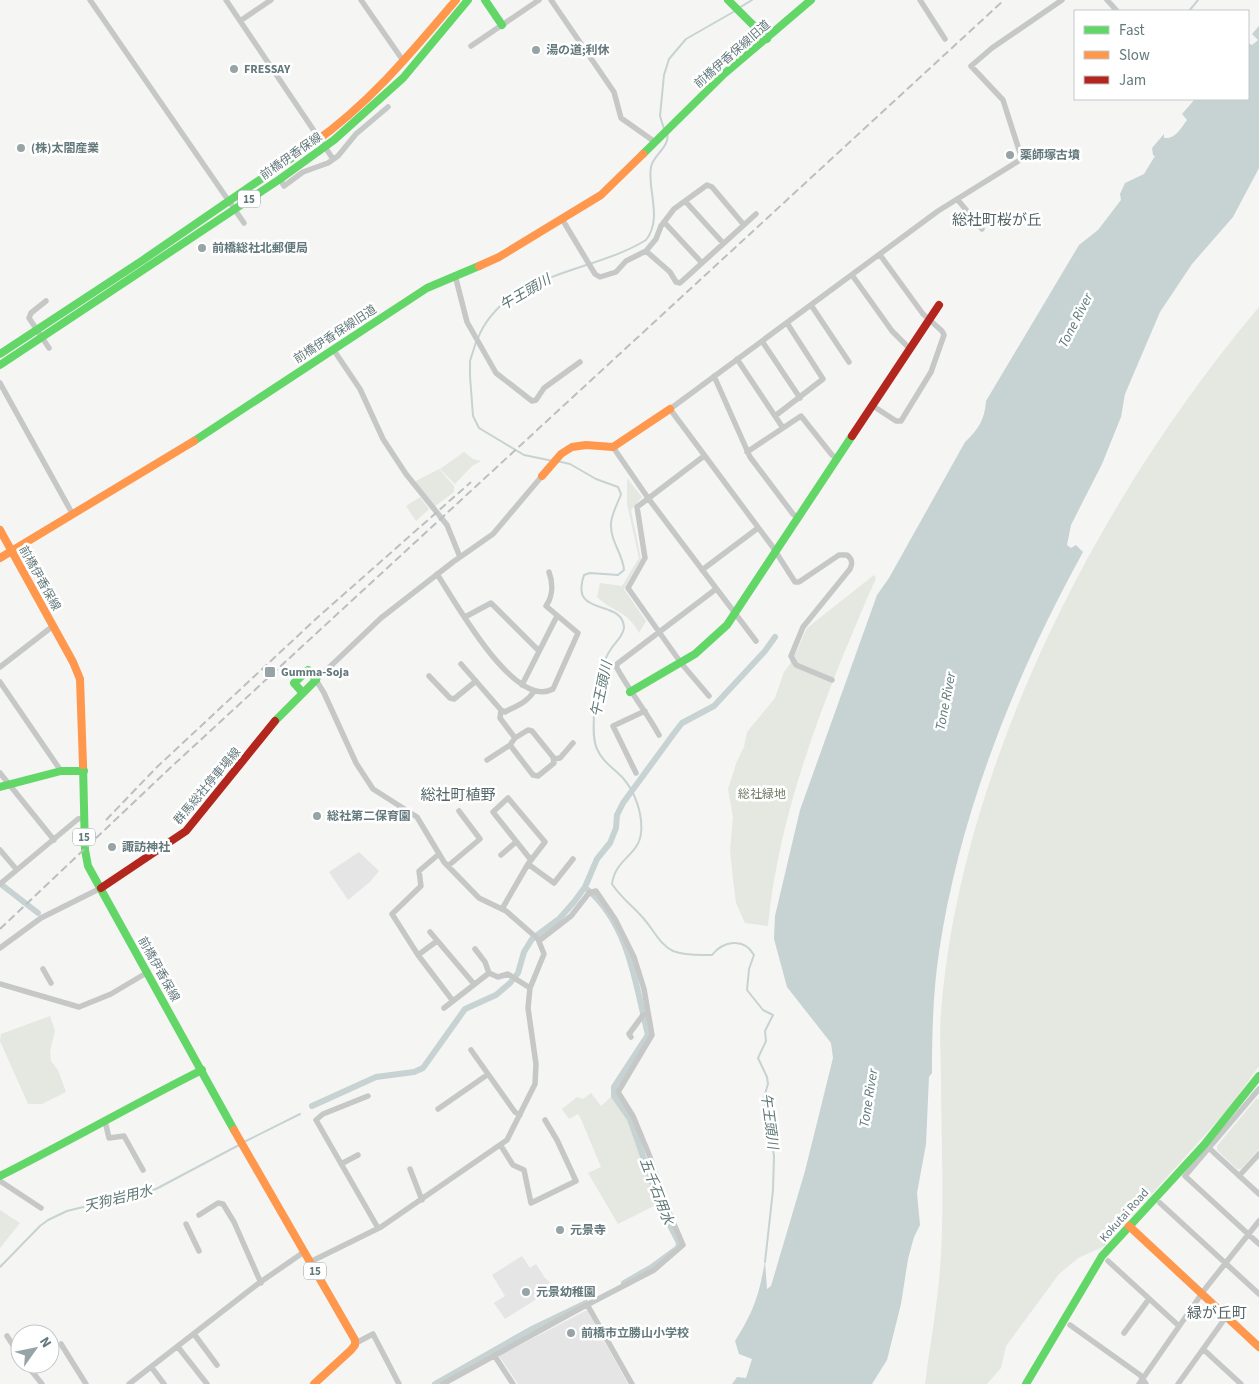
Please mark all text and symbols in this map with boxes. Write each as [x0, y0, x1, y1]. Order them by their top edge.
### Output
legend [1074, 10, 1249, 100]
street label: 前橋伊香保線旧道 [691, 16, 774, 92]
text: Fast [1119, 20, 1145, 41]
place label: 湯の道;利休 [546, 42, 610, 59]
marker: 湯の道;利休 [530, 44, 542, 56]
text: Slow [1119, 45, 1150, 66]
place label: FRESSAY [244, 61, 291, 78]
marker: FRESSAY [228, 63, 240, 75]
text: Jam [1119, 70, 1146, 91]
street label: 前橋伊香保線 [257, 129, 326, 184]
place label: (株)太閤産業 [31, 140, 99, 157]
marker: (株)太閤産業 [15, 142, 27, 154]
place label: 薬師塚古墳 [1020, 147, 1080, 164]
marker: 薬師塚古墳 [1004, 149, 1016, 161]
road number: 15 [238, 190, 260, 208]
district label: 総社町桜が丘 [952, 210, 1042, 231]
place label: 前橋総社北郵便局 [212, 240, 308, 257]
marker: 前橋総社北郵便局 [196, 242, 208, 254]
water label: 午王頭川 [496, 269, 556, 316]
water label: Tone River [1054, 289, 1099, 351]
street label: 前橋伊香保線旧道 [290, 301, 380, 368]
street label: 前橋伊香保線 [15, 543, 64, 614]
water label: 午王頭川 [586, 658, 618, 719]
place label: Gumma-Soja [281, 664, 349, 681]
marker: Gumma-Soja [263, 665, 277, 679]
water label: Tone River [931, 669, 962, 732]
street label: 群馬総社停車場線 [170, 744, 245, 829]
district label: 総社町植野 [420, 785, 496, 806]
park label: 総社緑地 [738, 786, 786, 803]
place label: 総社第二保育園 [327, 808, 411, 825]
marker: 総社第二保育園 [311, 810, 323, 822]
road number: 15 [73, 829, 95, 846]
place label: 諏訪神社 [122, 839, 170, 856]
marker: 諏訪神社 [106, 841, 118, 853]
street label: 前橋伊香保線 [134, 934, 183, 1005]
water label: Tone River [854, 1066, 884, 1129]
water label: 午王頭川 [756, 1092, 783, 1152]
water label: 五千石用水 [634, 1155, 679, 1229]
water label: 天狗岩用水 [82, 1180, 157, 1217]
street label: Kokutai Road [1096, 1185, 1153, 1246]
place label: 元景寺 [570, 1222, 606, 1239]
marker: 元景寺 [554, 1224, 566, 1236]
road number: 15 [304, 1262, 326, 1280]
place label: 元景幼稚園 [536, 1284, 596, 1301]
marker: 元景幼稚園 [520, 1286, 532, 1298]
district label: 緑が丘町 [1187, 1303, 1247, 1324]
north arrow [10, 1324, 60, 1374]
place label: 前橋市立勝山小学校 [581, 1325, 689, 1342]
marker: 前橋市立勝山小学校 [565, 1327, 577, 1339]
text: N [34, 1333, 56, 1352]

